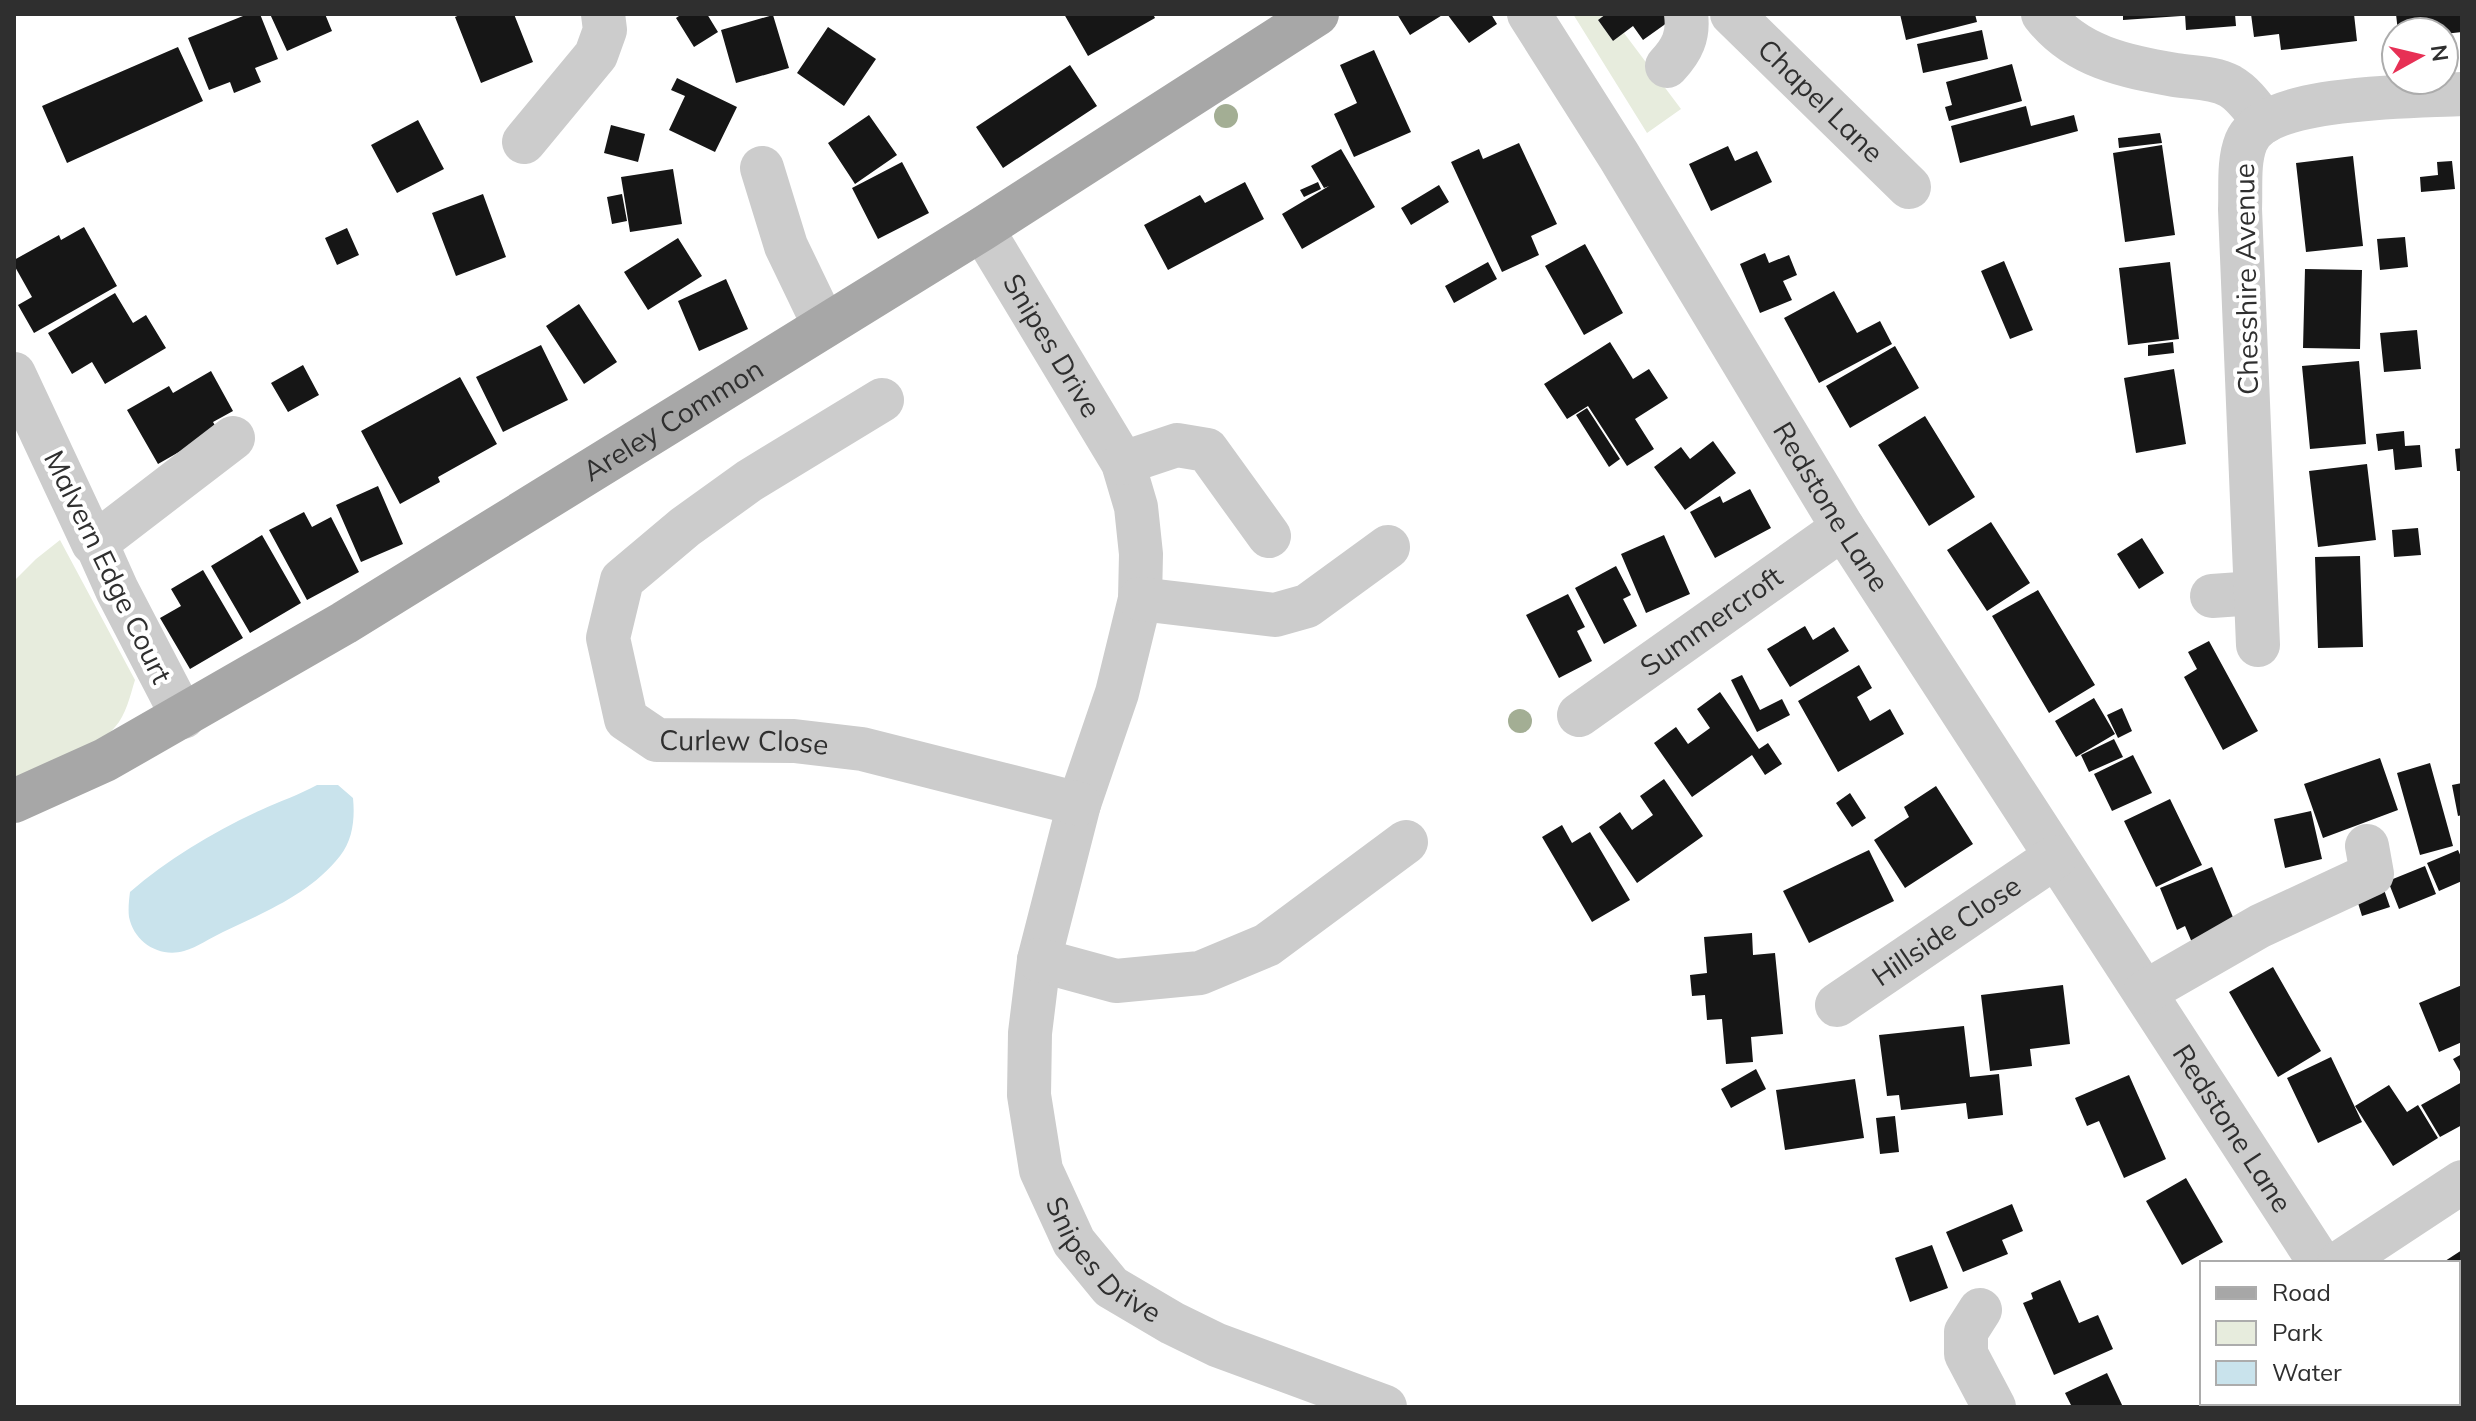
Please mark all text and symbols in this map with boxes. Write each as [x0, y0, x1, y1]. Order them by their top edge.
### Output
north arrow [2380, 16, 2460, 96]
street label: Chapel Lane [1751, 31, 1891, 170]
text: N [2425, 43, 2455, 63]
street label: Chesshire Avenue [2226, 163, 2265, 395]
street label: Snipes Drive [996, 267, 1109, 423]
street label: Areley Common [576, 350, 769, 488]
street label: Redstone Lane [1766, 415, 1897, 598]
street label: Malvern Edge Court [37, 445, 180, 689]
street label: Summercroft [1633, 558, 1789, 683]
street label: Curlew Close [659, 722, 831, 762]
street label: Hillside Close [1865, 868, 2027, 993]
street label: Redstone Lane [2166, 1037, 2300, 1219]
street label: Snipes Drive [1039, 1191, 1168, 1330]
legend [2200, 1261, 2460, 1405]
text: Road [2272, 1277, 2331, 1307]
text: Park [2272, 1317, 2323, 1347]
text: Water [2272, 1357, 2342, 1387]

